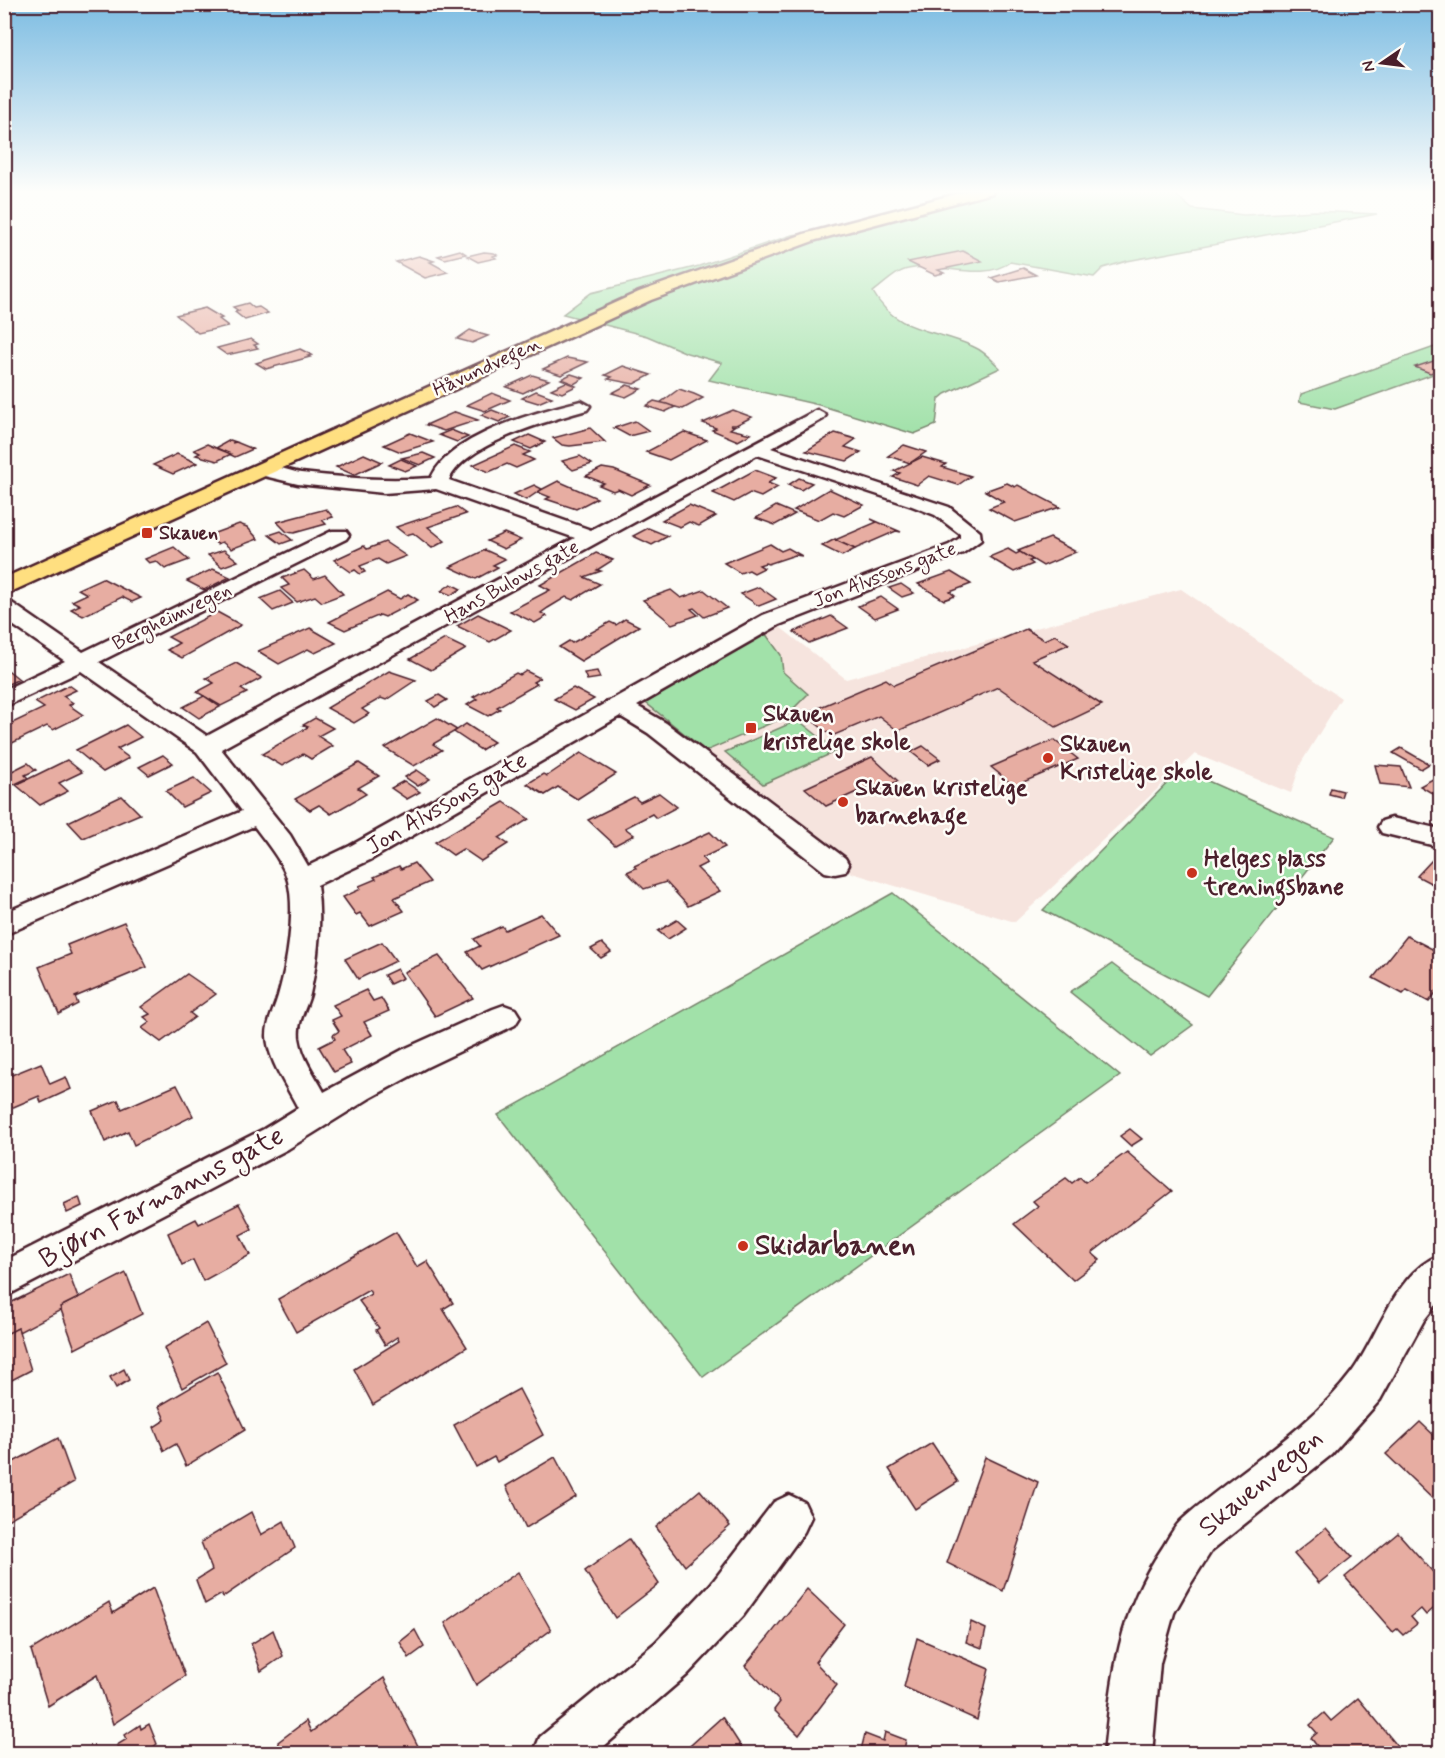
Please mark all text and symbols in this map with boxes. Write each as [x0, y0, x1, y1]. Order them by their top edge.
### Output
north arrow [1352, 33, 1412, 93]
text: N [1357, 59, 1380, 74]
street label: Håvundvegen [429, 330, 547, 406]
place label: Skauen [159, 520, 218, 547]
marker: Skauen [140, 526, 154, 540]
street label: Hans Bulows gate [440, 534, 585, 632]
street label: Jon Alvssons gate [810, 535, 961, 616]
street label: Bergheimvegen [108, 577, 237, 658]
place label: Skauen kristelige skole [763, 699, 911, 759]
marker: Skauen kristelige skole [744, 721, 758, 735]
place label: Skauen Kristelige skole [1060, 729, 1213, 789]
street label: Jon Alvssons gate [361, 745, 534, 864]
marker: Skauen Kristelige skole [1041, 751, 1055, 765]
place label: Skauen kristelige barnehage [855, 773, 1028, 835]
marker: Skauen kristelige barnehage [836, 795, 850, 809]
place label: Helges plass treningsbane [1203, 844, 1344, 906]
marker: Helges plass treningsbane [1185, 866, 1199, 880]
street label: Bjørn Farmanns gate [33, 1118, 292, 1280]
place label: Skidarbanen [755, 1228, 916, 1265]
marker: Skidarbanen [736, 1239, 750, 1253]
street label: Skauenvegen [1191, 1420, 1332, 1547]

